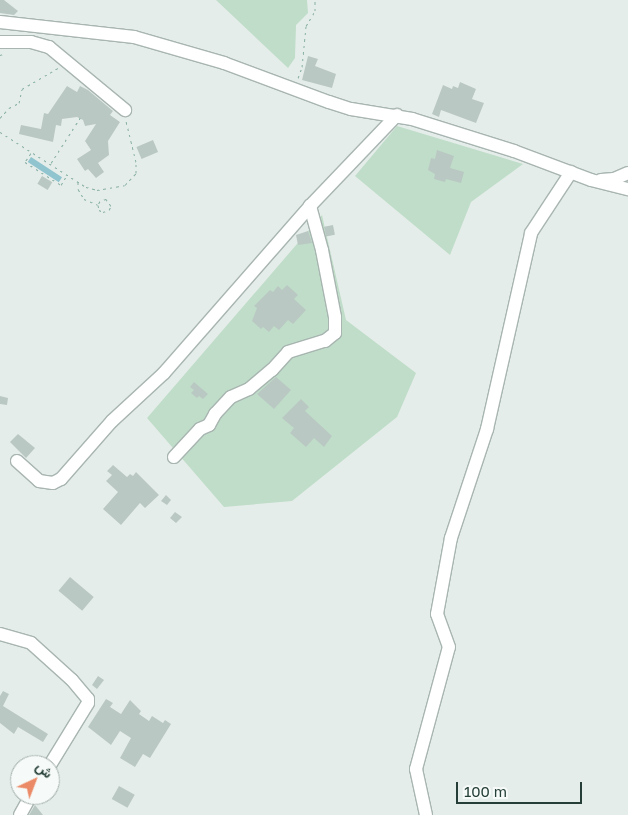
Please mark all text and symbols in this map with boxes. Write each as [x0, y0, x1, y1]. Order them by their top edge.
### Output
north arrow [10, 755, 60, 805]
text: ش [33, 757, 57, 781]
scale bar [458, 772, 584, 804]
text: 100 m [464, 782, 507, 800]

